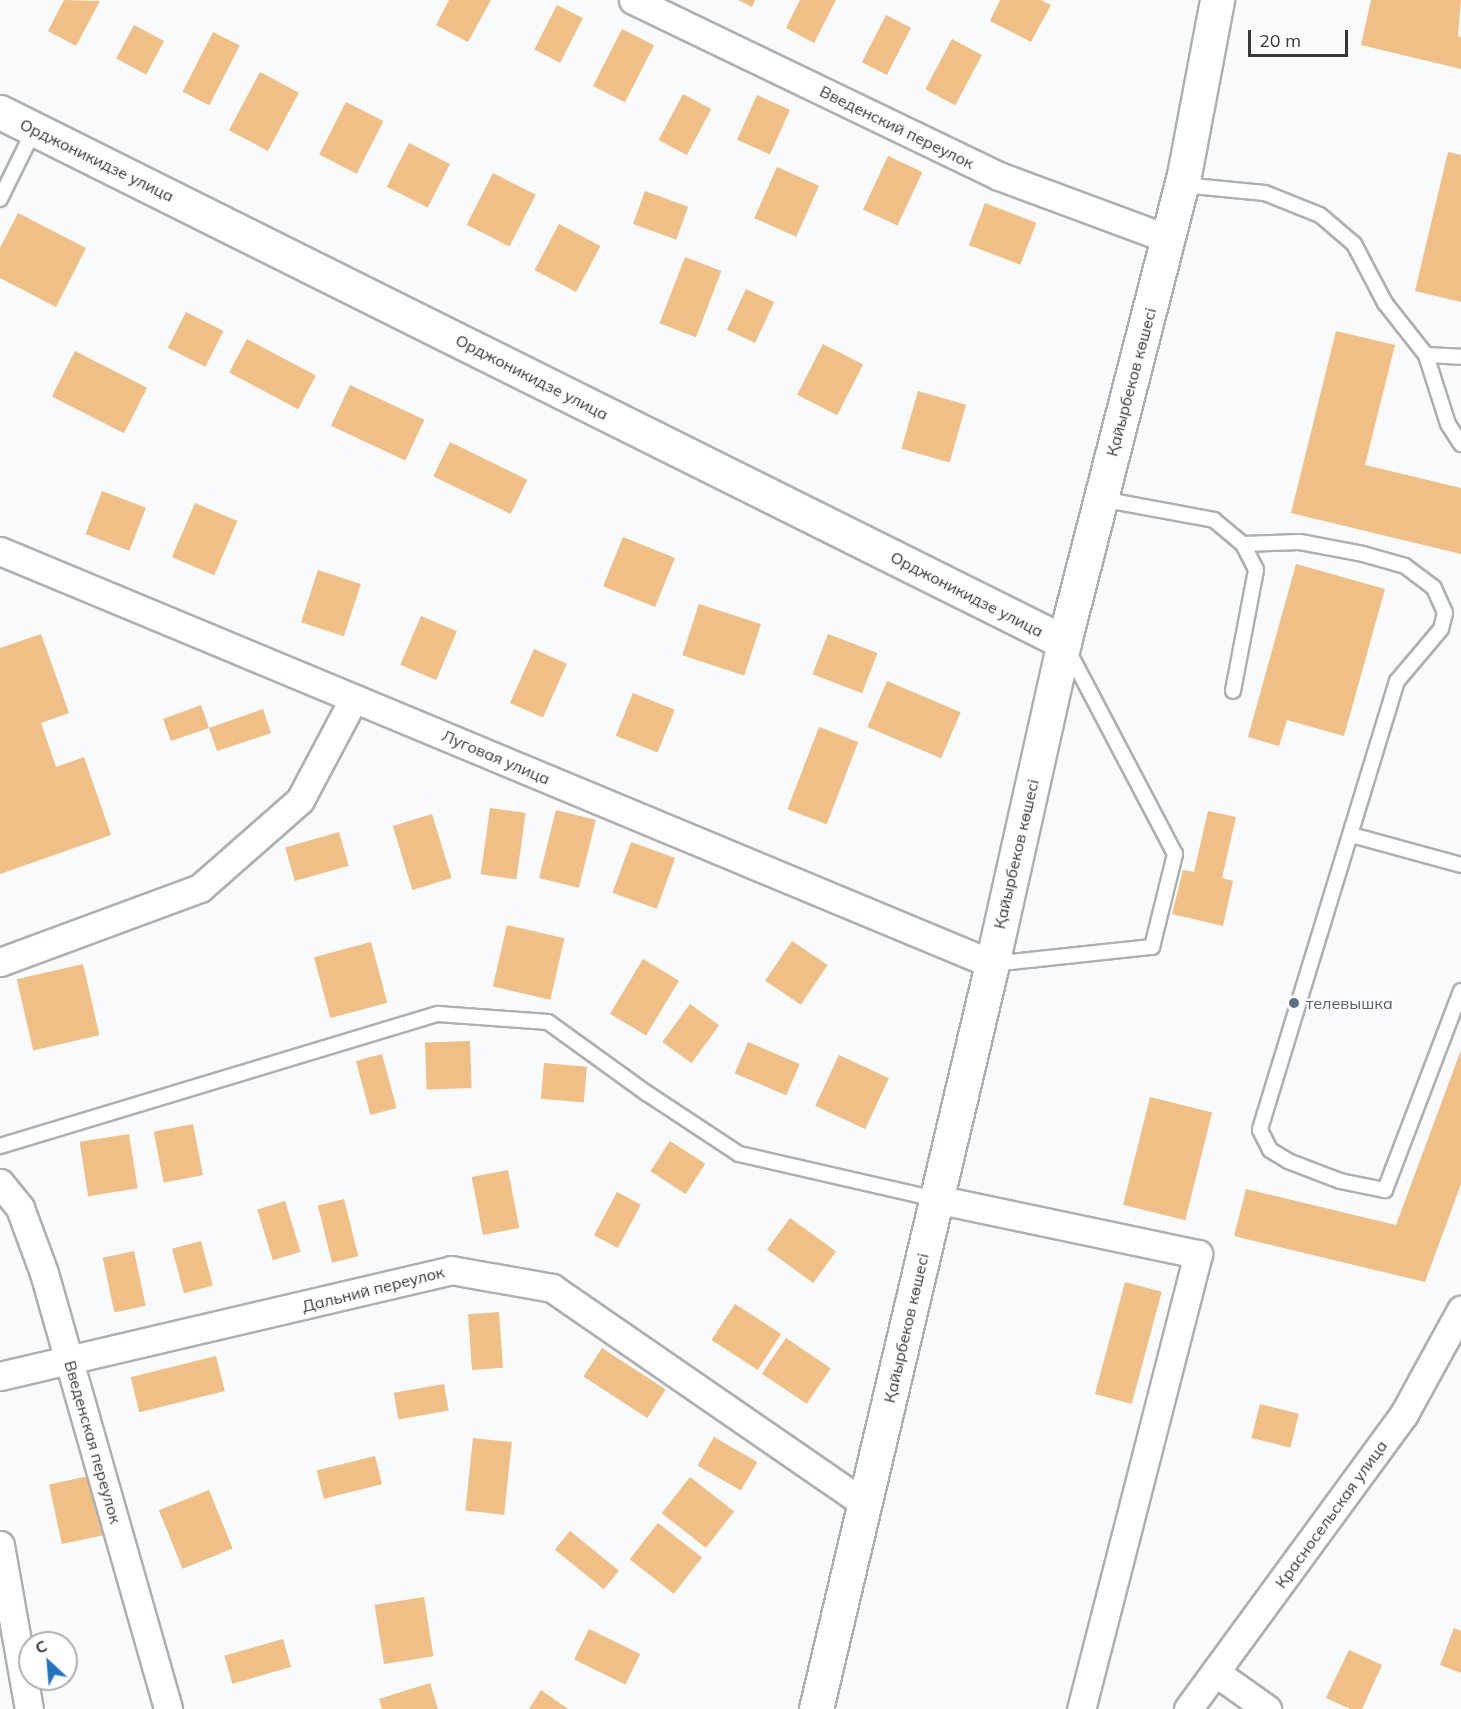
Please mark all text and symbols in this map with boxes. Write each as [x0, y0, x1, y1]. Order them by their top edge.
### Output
scale bar [1251, 18, 1352, 56]
text: 20 m [1259, 29, 1301, 52]
street label: Введенский переулок [817, 81, 977, 173]
street label: Орджоникидзе улица [17, 114, 177, 206]
street label: Қайырбеков көшесі [1102, 306, 1160, 458]
street label: Орджоникидзе улица [452, 330, 612, 424]
street label: Орджоникидзе улица [887, 547, 1047, 641]
street label: Луговая улица [439, 726, 553, 788]
street label: Қайырбеков көшесі [989, 777, 1043, 931]
place label: телевышка [1306, 993, 1393, 1013]
marker: телевышка [1287, 996, 1301, 1010]
street label: Қайырбеков көшесі [879, 1251, 933, 1405]
street label: Дальний переулок [300, 1262, 446, 1316]
street label: Введенская переулок [61, 1358, 125, 1526]
street label: Красносельская улица [1271, 1436, 1391, 1592]
north arrow [18, 1631, 78, 1691]
text: С [32, 1635, 50, 1658]

